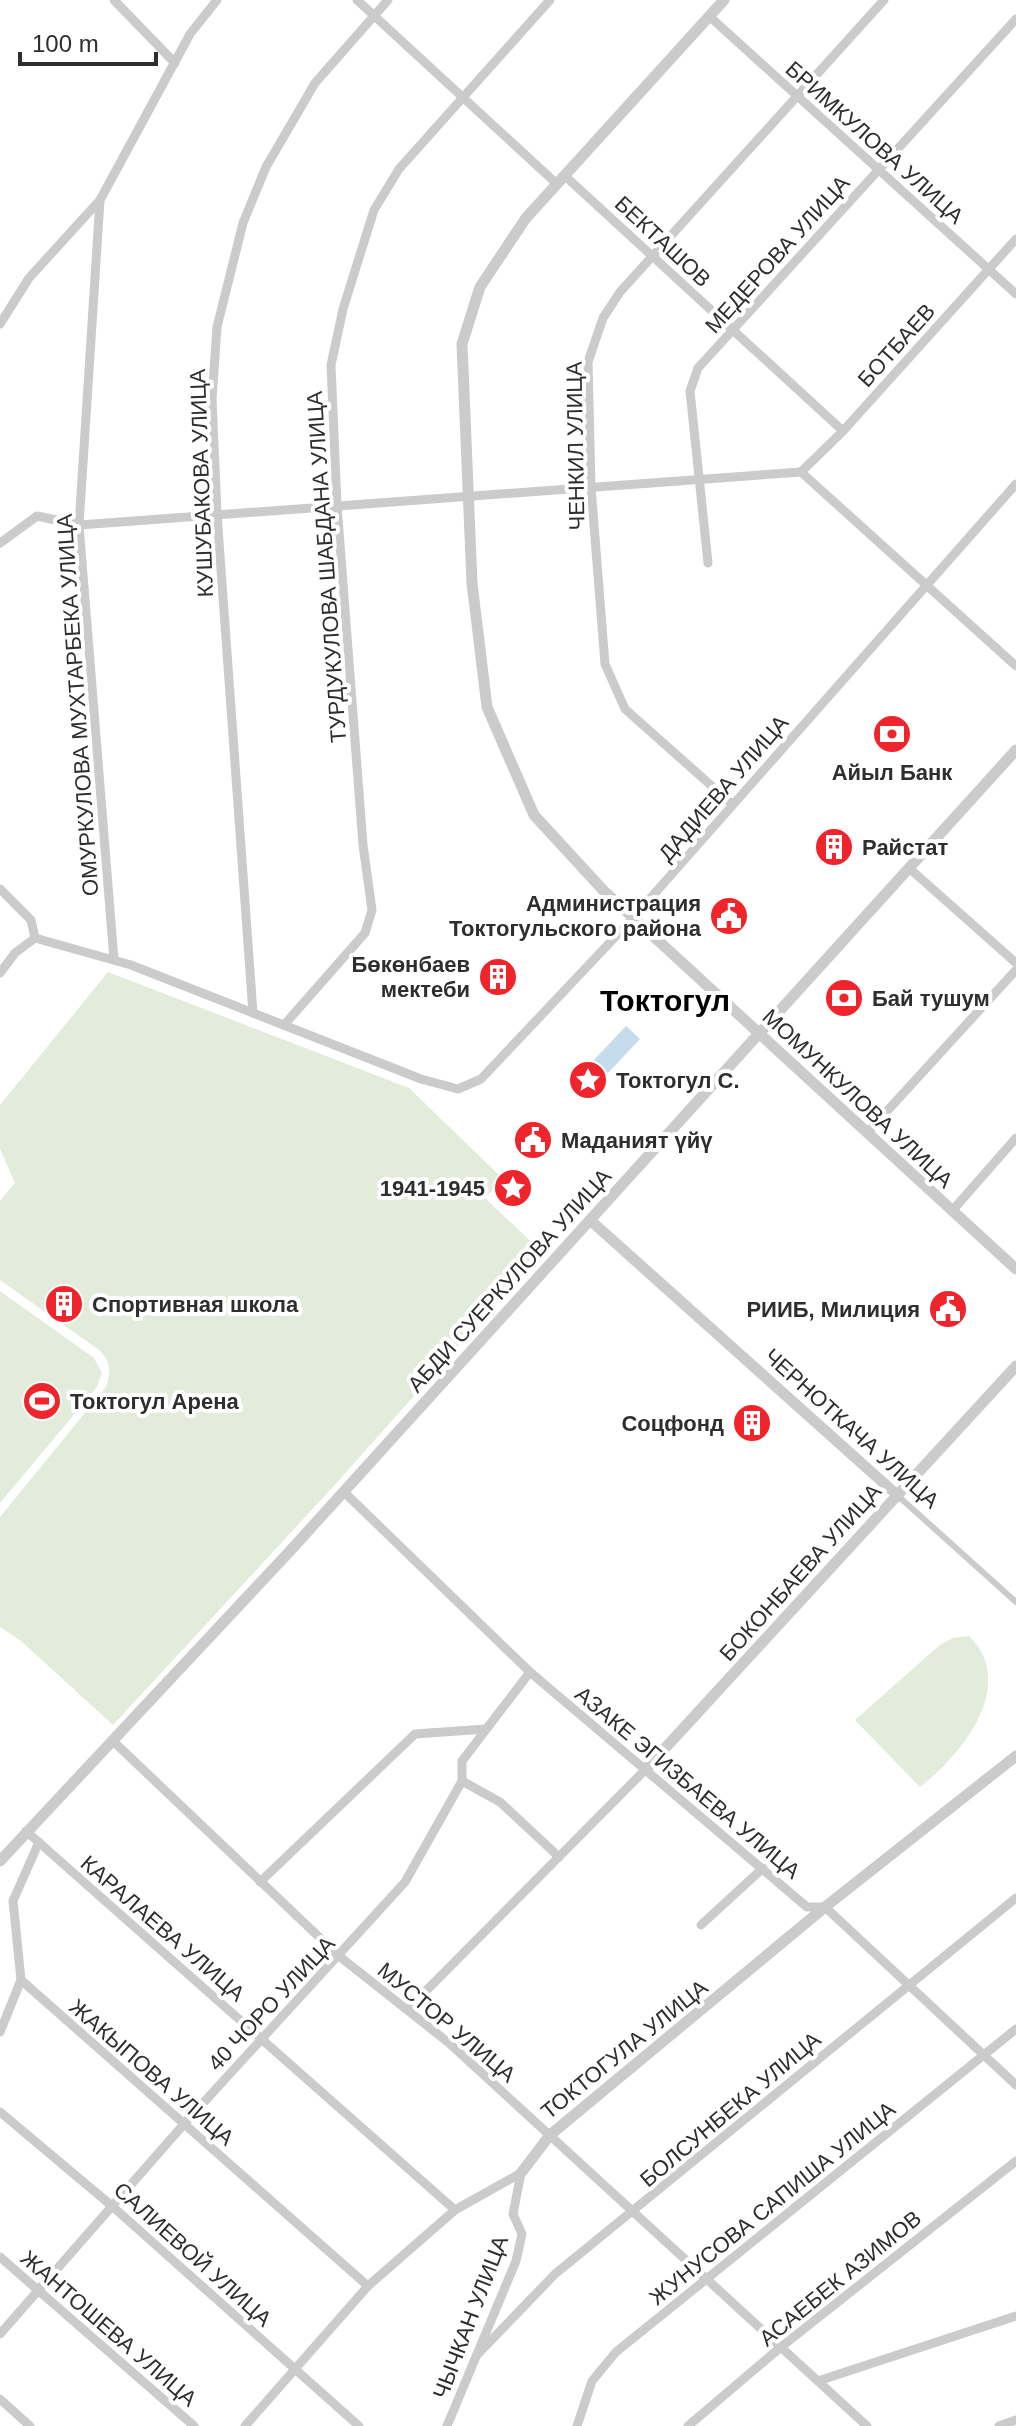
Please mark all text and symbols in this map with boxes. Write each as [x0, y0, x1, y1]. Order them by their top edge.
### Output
scale bar [20, 16, 156, 66]
text: 100 m [32, 30, 99, 57]
street label: БРИМКУЛОВА УЛИЦА [781, 56, 969, 229]
street label: МЕДЕРОВА УЛИЦА [700, 170, 855, 338]
street label: БЕКТАШОВ [610, 191, 716, 292]
street label: БОТБАЕВ [853, 299, 940, 392]
street label: ЧЕНКИЛ УЛИЦА [562, 361, 589, 531]
street label: КУШУБАКОВА УЛИЦА [185, 368, 218, 598]
street label: ТУРДУКУЛОВА ШАБДАНА УЛИЦА [302, 390, 351, 744]
street label: ОМУРКУЛОВА МУХТАРБЕКА УЛИЦА [52, 513, 103, 897]
street label: ДАДИЕВА УЛИЦА [653, 710, 794, 866]
bank icon: Айыл Банк [871, 713, 913, 755]
place label: Айыл Банк [832, 760, 953, 785]
building icon: Райстат [813, 826, 855, 868]
place label: Райстат [862, 835, 948, 860]
place label: Администрация Токтогульского района [449, 891, 702, 941]
public building icon: Администрация Токтогульского района [708, 895, 750, 937]
place label: Бөкөнбаев мектеби [351, 952, 470, 1002]
building icon: Бөкөнбаев мектеби [477, 956, 519, 998]
bank icon: Бай тушум [823, 977, 865, 1019]
district label: Токтогул [600, 984, 730, 1017]
place label: Бай тушум [872, 986, 990, 1011]
street label: МОМУНКУЛОВА УЛИЦА [757, 1004, 958, 1193]
place icon: Токтогул С. [567, 1059, 609, 1101]
place label: Токтогул С. [616, 1068, 740, 1093]
public building icon: Маданият үйү [512, 1119, 554, 1161]
place label: Маданият үйү [561, 1128, 713, 1153]
street label: АБДИ СУЕРКУЛОВА УЛИЦА [403, 1163, 616, 1397]
place icon: 1941-1945 [492, 1167, 534, 1209]
place label: 1941-1945 [380, 1176, 485, 1201]
building icon: Спортивная школа [43, 1283, 85, 1325]
public building icon: РИИБ, Милиция [927, 1288, 969, 1330]
place label: Спортивная школа [92, 1292, 299, 1317]
place label: РИИБ, Милиция [746, 1297, 920, 1322]
street label: ЧЕРНОТКАЧА УЛИЦА [759, 1343, 944, 1514]
sports icon: Токтогул Арена [21, 1380, 63, 1422]
place label: Токтогул Арена [70, 1389, 239, 1414]
building icon: Соцфонд [731, 1402, 773, 1444]
place label: Соцфонд [621, 1411, 724, 1436]
street label: БОКОНБАЕВА УЛИЦА [714, 1479, 887, 1666]
street label: АЗАКЕ ЭГИЗБАЕВА УЛИЦА [570, 1681, 805, 1884]
street label: КАРАЛАЕВА УЛИЦА [76, 1850, 250, 2007]
street label: 40 ЧОРО УЛИЦА [203, 1931, 340, 2076]
street label: МУСТОР УЛИЦА [373, 1957, 521, 2088]
street label: ТОКТОГУЛА УЛИЦА [536, 1974, 713, 2124]
street label: ЖАКЫПОВА УЛИЦА [64, 1994, 239, 2151]
street label: БОЛСУНБЕКА УЛИЦА [635, 2026, 826, 2192]
street label: ЖУНУСОВА САПИША УЛИЦА [644, 2096, 900, 2310]
street label: САЛИЕВОЙ УЛИЦА [109, 2177, 277, 2332]
street label: АСАЕБЕК АЗИМОВ [754, 2206, 926, 2351]
street label: ЧЫЧКАН УЛИЦА [428, 2232, 513, 2402]
street label: ЖАНТОШЕВА УЛИЦА [16, 2245, 202, 2412]

